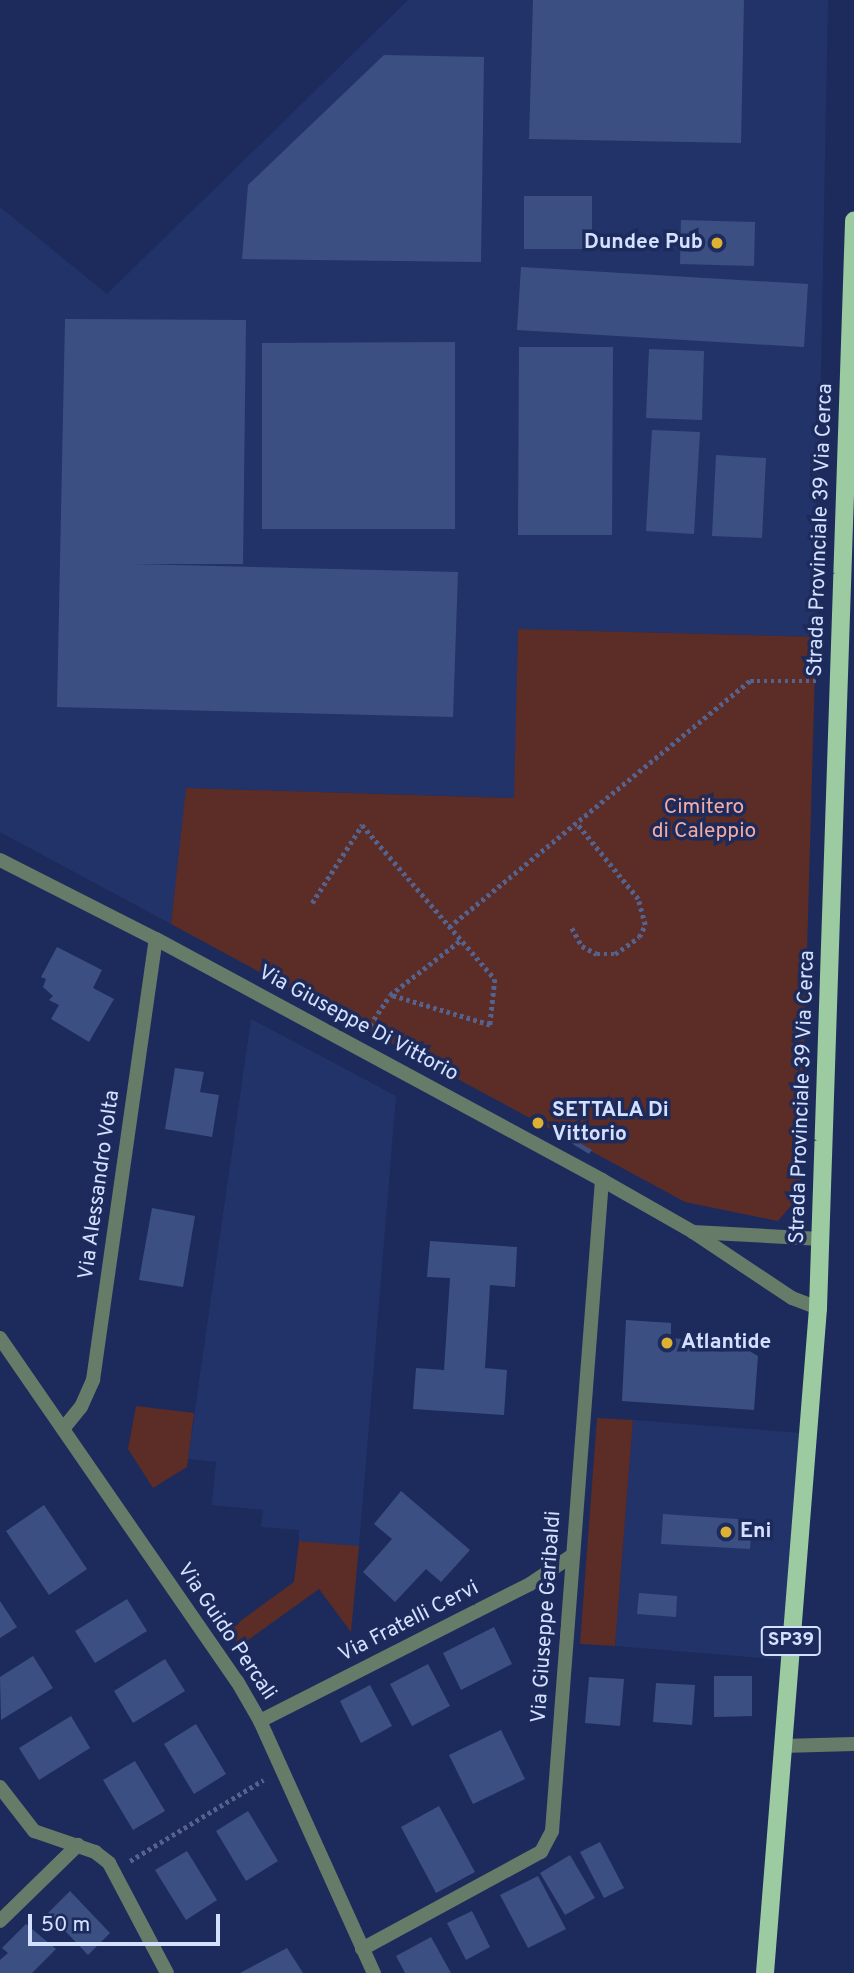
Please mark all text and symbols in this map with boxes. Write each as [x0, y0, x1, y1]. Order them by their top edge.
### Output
place label: Dundee Pub [584, 230, 703, 256]
marker: Dundee Pub [709, 235, 725, 251]
street label: Strada Provinciale 39 Via Cerca [803, 382, 839, 678]
park label: Cimitero di Caleppio [652, 795, 756, 845]
street label: Strada Provinciale 39 Via Cerca [785, 949, 821, 1245]
street label: Via Giuseppe Di Vittorio [253, 960, 463, 1088]
street label: Via Alessandro Volta [74, 1088, 126, 1282]
place label: SETTALA Di Vittorio [552, 1098, 670, 1148]
marker: SETTALA Di Vittorio [530, 1115, 546, 1131]
place label: Atlantide [681, 1330, 771, 1356]
marker: Atlantide [659, 1335, 675, 1351]
street label: Via Giuseppe Garibaldi [527, 1510, 567, 1724]
place label: Eni [740, 1519, 771, 1545]
marker: Eni [718, 1524, 734, 1540]
street label: Via Guido Percali [171, 1559, 281, 1705]
street label: Via Fratelli Cervi [335, 1576, 483, 1668]
road number: SP39 [760, 1625, 822, 1656]
scale bar [32, 1899, 224, 1943]
text: 50 m [41, 1912, 90, 1939]

